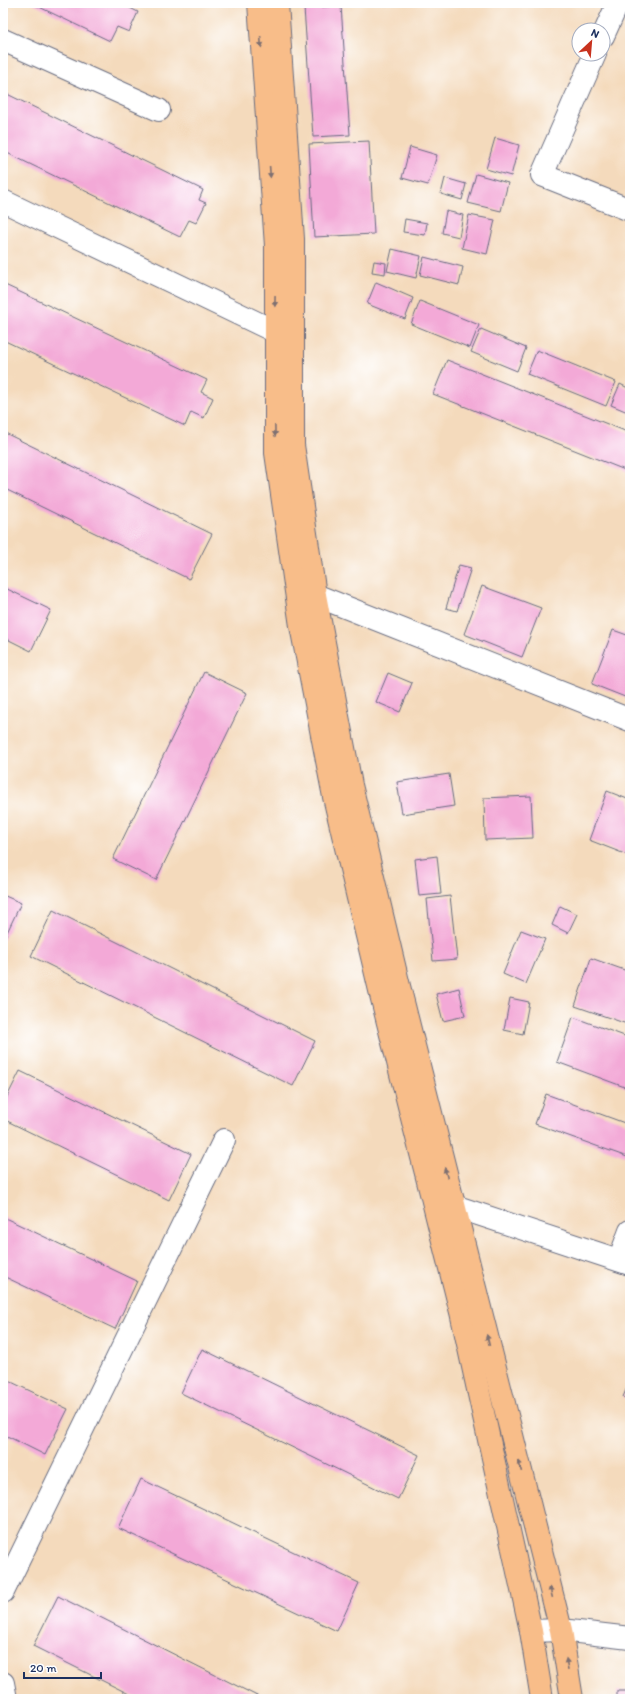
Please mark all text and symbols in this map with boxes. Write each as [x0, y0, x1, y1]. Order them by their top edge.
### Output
north arrow [571, 22, 611, 62]
text: N [589, 26, 601, 41]
one-way arrow [258, 36, 265, 48]
one-way arrow [267, 166, 274, 178]
one-way arrow [272, 295, 278, 308]
one-way arrow [272, 425, 278, 438]
one-way arrow [443, 1167, 449, 1179]
one-way arrow [485, 1334, 491, 1346]
one-way arrow [516, 1460, 522, 1472]
one-way arrow [548, 1586, 554, 1598]
scale bar [24, 1654, 101, 1680]
one-way arrow [563, 1658, 569, 1671]
text: 20 m [30, 1661, 57, 1675]

